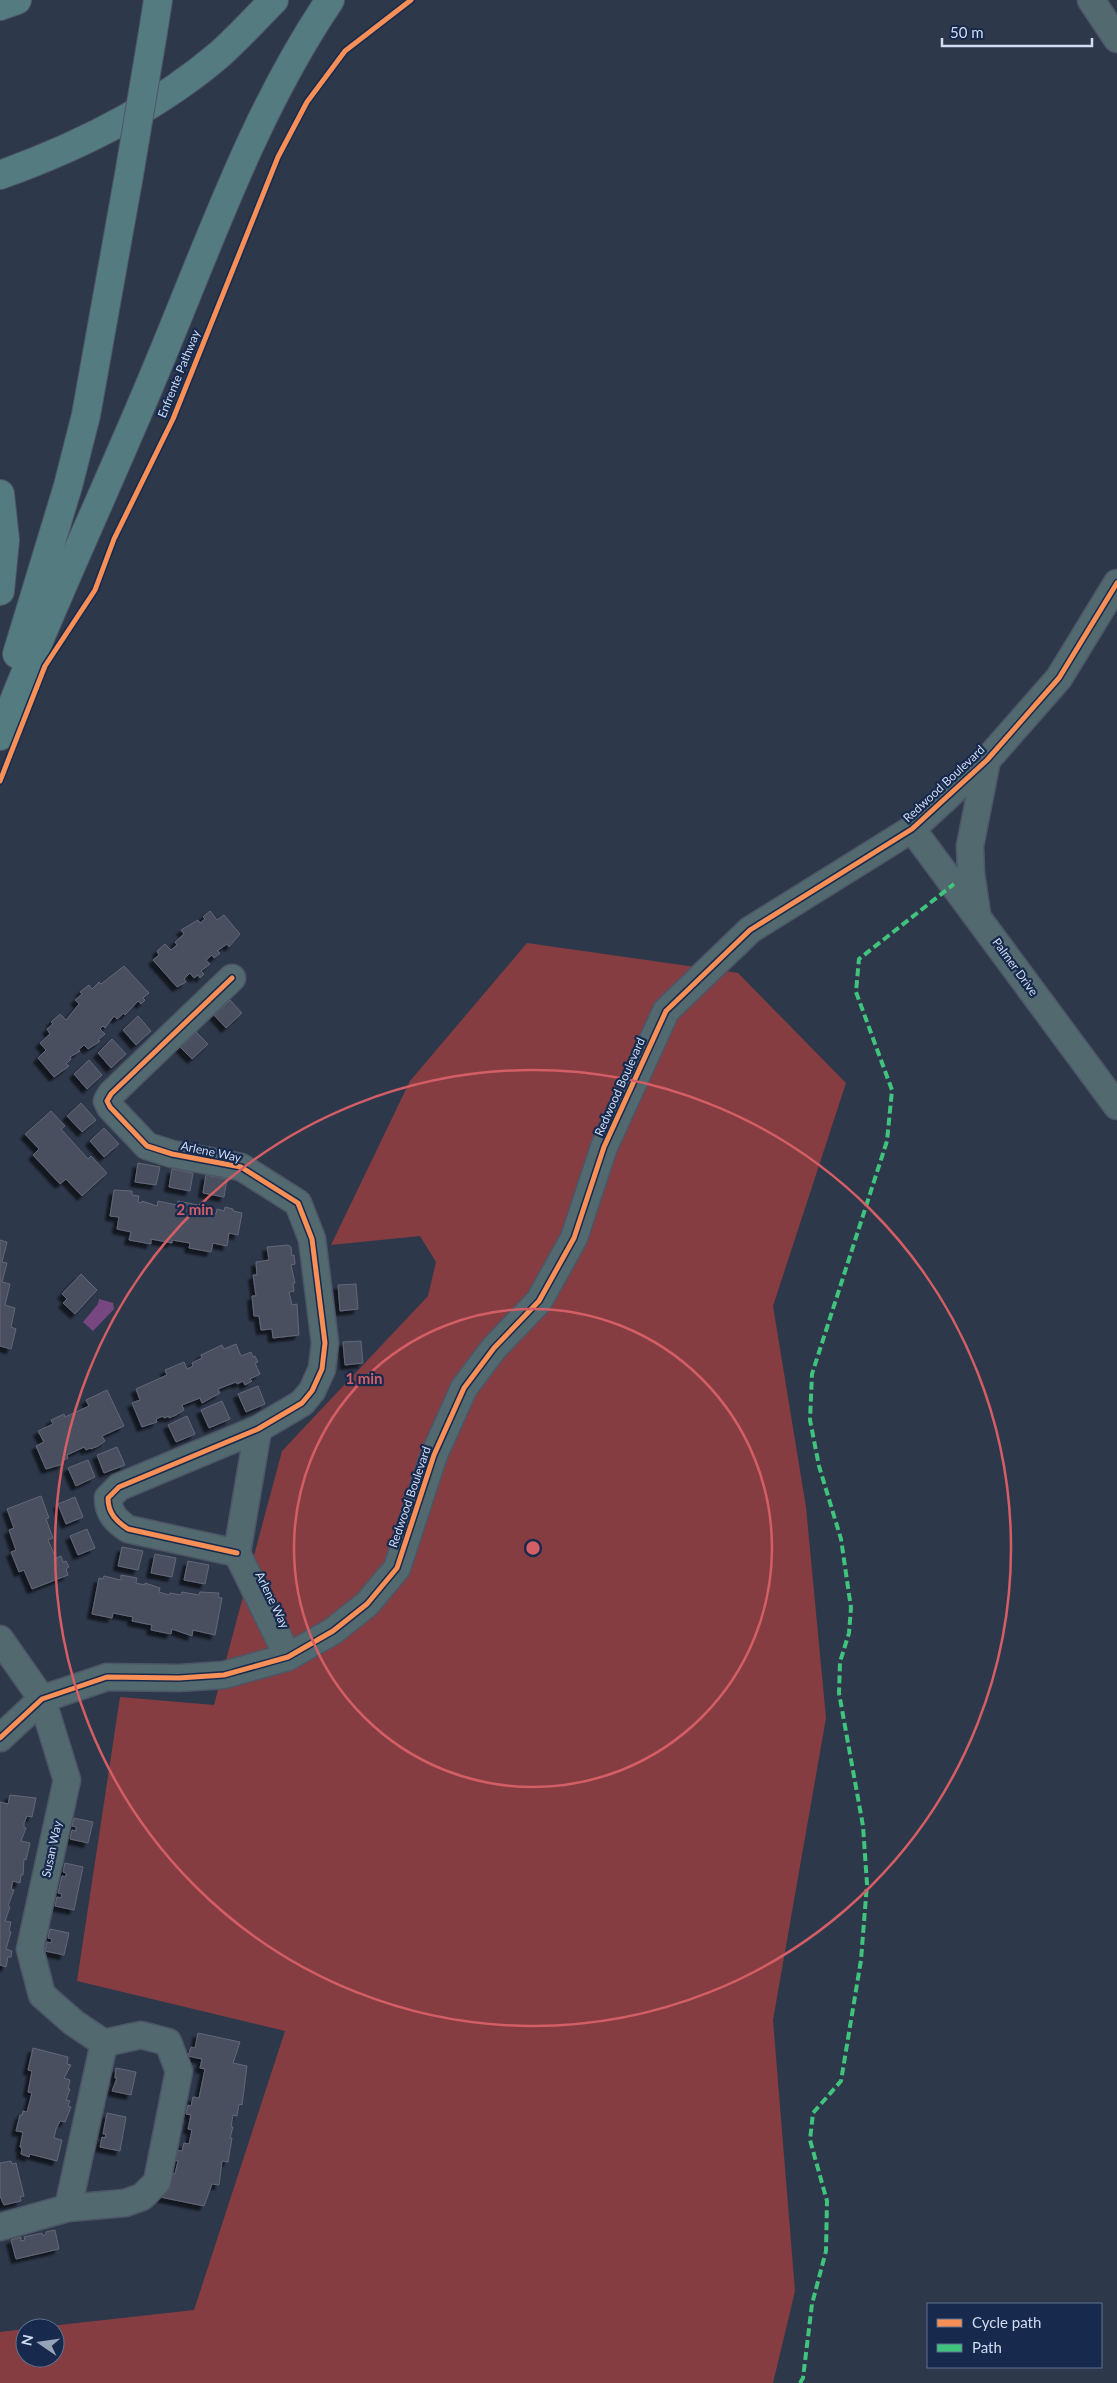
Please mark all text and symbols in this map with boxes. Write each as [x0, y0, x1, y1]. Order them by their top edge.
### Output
scale bar [942, 15, 1092, 47]
text: 50 m [950, 23, 984, 41]
street label: Enfrente Pathway [154, 327, 203, 420]
street label: Redwood Boulevard [900, 742, 988, 825]
street label: Palmer Drive [989, 935, 1041, 999]
street label: Redwood Boulevard [591, 1035, 648, 1138]
street label: Arlene Way [180, 1138, 243, 1165]
text: 2 min [176, 1200, 214, 1218]
text: 1 min [345, 1369, 383, 1387]
street label: Redwood Boulevard [385, 1444, 434, 1549]
centre of rings [524, 1539, 542, 1557]
street label: Arlene Way [252, 1569, 293, 1631]
street label: Susan Way [38, 1818, 65, 1879]
legend [927, 2303, 1102, 2368]
text: Cycle path [972, 2313, 1041, 2331]
north arrow [15, 2318, 65, 2368]
text: N [17, 2333, 36, 2347]
text: Path [972, 2338, 1002, 2356]

